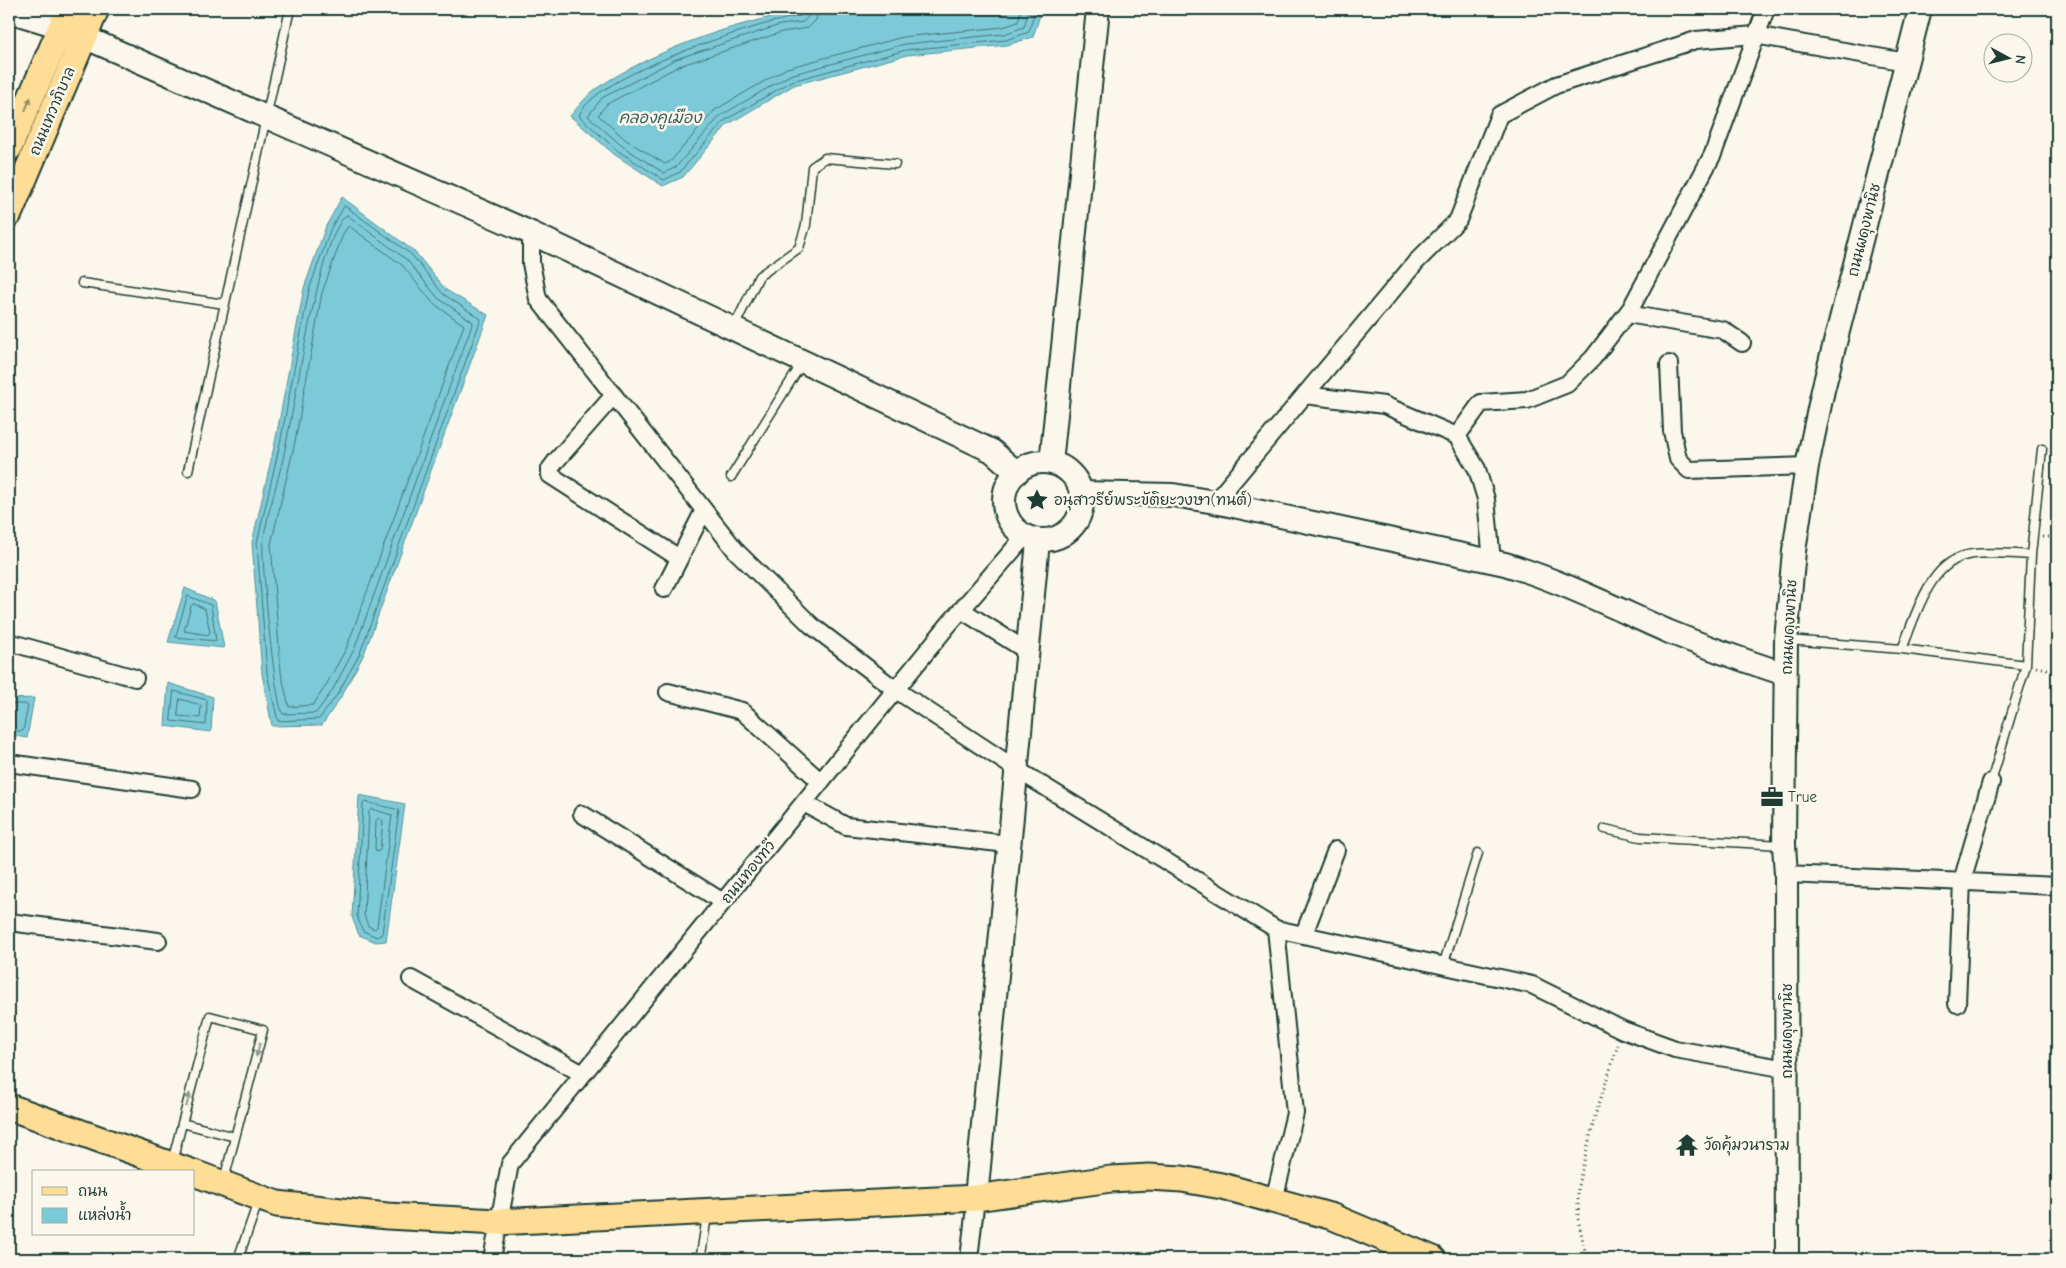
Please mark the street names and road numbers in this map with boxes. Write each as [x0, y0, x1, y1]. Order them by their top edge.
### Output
street label: ถนนเทวาภิบาล [25, 64, 79, 158]
street label: ถนนผดุงพานิช [1844, 181, 1886, 279]
street label: ถนนผดุงพานิช [1778, 578, 1803, 675]
street label: ถนนทองทวี [717, 836, 779, 907]
street label: ถนนผดุงพานิช [1778, 983, 1798, 1079]

